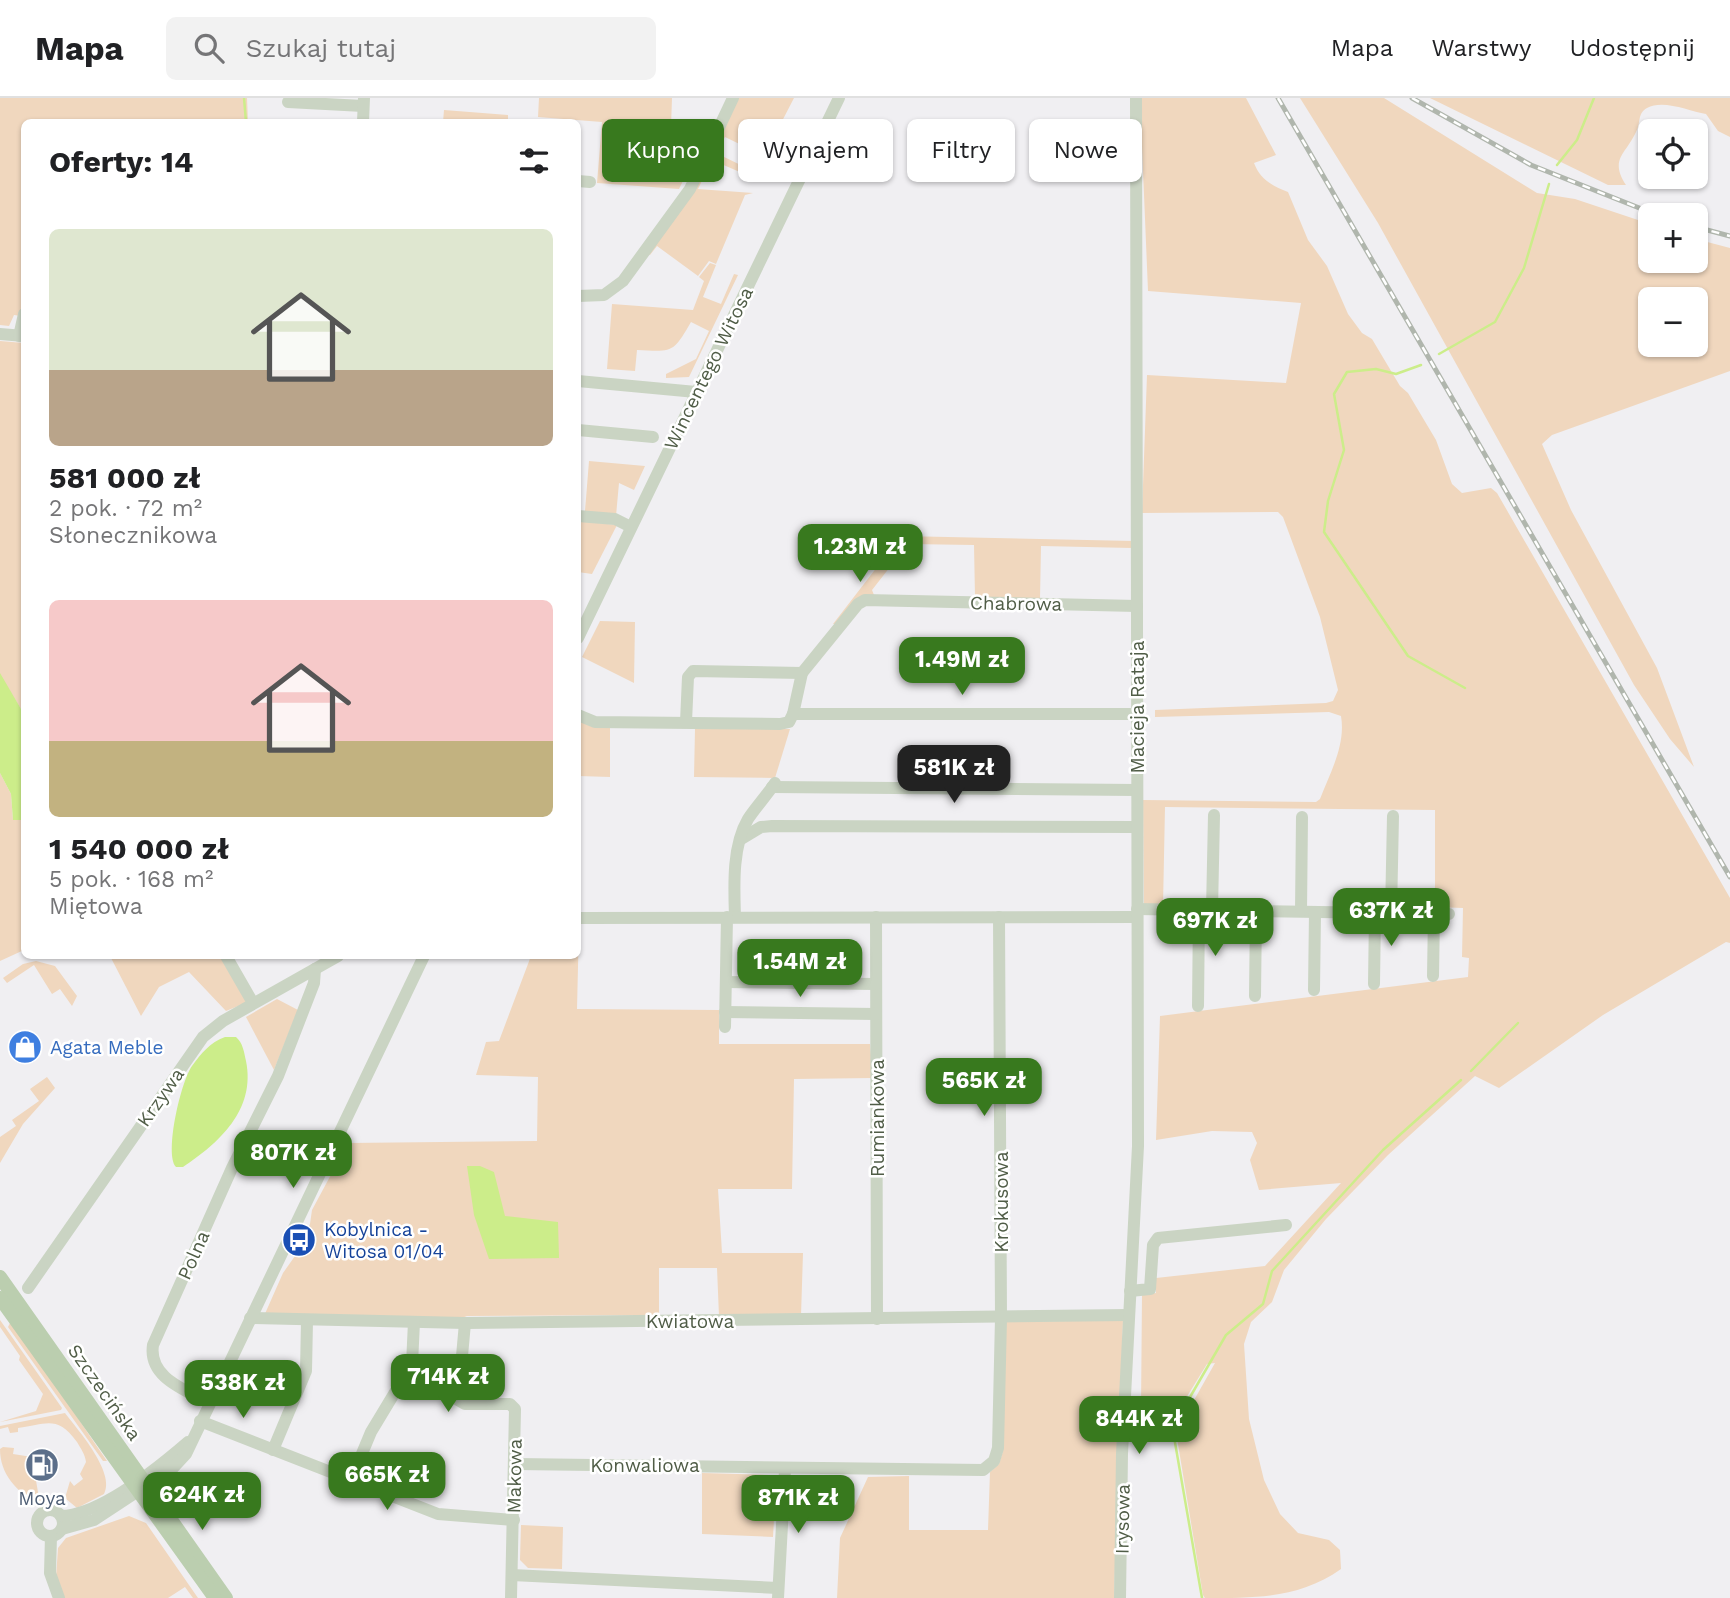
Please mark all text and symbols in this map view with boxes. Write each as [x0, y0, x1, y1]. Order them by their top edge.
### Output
search box [166, 17, 656, 80]
text: Mapa [35, 29, 124, 68]
icon: search [190, 29, 228, 67]
text: Szukaj tutaj [246, 33, 396, 63]
text: Mapa [1331, 34, 1393, 62]
text: Warstwy [1431, 34, 1532, 62]
text: Udostępnij [1570, 34, 1695, 62]
chip: Kupno [602, 119, 724, 182]
chip: Wynajem [738, 119, 893, 182]
chip: Filtry [907, 119, 1015, 182]
chip: Nowe [1029, 119, 1142, 182]
map controls [1638, 119, 1708, 357]
button: locate [1638, 119, 1708, 189]
icon: filters [515, 142, 553, 180]
text: Oferty: 14 [49, 144, 193, 179]
button: + [1638, 203, 1708, 273]
icon: home [238, 274, 364, 400]
street label: Wincentego Witosa [659, 283, 758, 453]
button: − [1638, 287, 1708, 357]
text: 581 000 zł [49, 460, 201, 495]
text: 2 pok. · 72 m² [49, 495, 202, 522]
text: Słonecznikowa [49, 522, 217, 549]
pin: 1.23M zł [788, 524, 932, 584]
text: 1.23M zł [814, 533, 906, 560]
street label: Chabrowa [970, 591, 1063, 616]
pin: 1.49M zł [890, 638, 1034, 697]
street label: Macieja Rataja [1126, 640, 1149, 773]
icon: home [238, 645, 364, 771]
text: 1.49M zł [915, 646, 1009, 673]
pin: 581K zł [889, 746, 1019, 805]
text: 581K zł [913, 754, 995, 781]
text: 1 540 000 zł [49, 831, 229, 866]
text: 5 pok. · 168 m² [49, 866, 213, 893]
pin: 637K zł [1326, 888, 1456, 948]
text: Miętowa [49, 893, 143, 920]
text: 637K zł [1349, 897, 1433, 924]
pin: 697K zł [1150, 898, 1280, 958]
text: 697K zł [1172, 907, 1258, 934]
pin: 1.54M zł [728, 940, 872, 999]
text: 1.54M zł [753, 948, 847, 975]
shop icon: Agata Meble [6, 1028, 44, 1066]
place label: Agata Meble [50, 1036, 164, 1059]
pin: 565K zł [919, 1058, 1049, 1118]
street label: Rumiankowa [866, 1059, 889, 1177]
street label: Krzywa [132, 1063, 189, 1131]
text: 565K zł [942, 1067, 1026, 1094]
pin: 807K zł [228, 1130, 358, 1190]
text: 807K zł [250, 1139, 336, 1166]
street label: Krokusowa [990, 1151, 1013, 1253]
place label: Kobylnica - Witosa 01/04 [324, 1218, 444, 1263]
bus stop icon: Kobylnica - Witosa 01/04 [280, 1221, 318, 1259]
street label: Polna [173, 1227, 214, 1283]
street label: Kwiatowa [646, 1310, 735, 1333]
street label: Szczecińska [63, 1340, 146, 1445]
pin: 714K zł [383, 1354, 513, 1414]
pin: 538K zł [178, 1360, 308, 1420]
text: 714K zł [407, 1363, 489, 1390]
text: 538K zł [201, 1369, 285, 1396]
pin: 844K zł [1074, 1396, 1204, 1456]
text: 844K zł [1095, 1405, 1183, 1432]
street label: Makowa [502, 1438, 527, 1514]
fuel station icon: Moya [23, 1446, 61, 1484]
pin: 665K zł [322, 1452, 452, 1512]
street label: Konwaliowa [590, 1454, 700, 1477]
text: 665K zł [344, 1461, 430, 1488]
pin: 624K zł [137, 1472, 267, 1532]
pin: 871K zł [733, 1476, 863, 1535]
text: 624K zł [159, 1481, 245, 1508]
street label: Irysowa [1110, 1483, 1135, 1554]
text: 871K zł [758, 1484, 839, 1511]
place label: Moya [18, 1487, 66, 1510]

